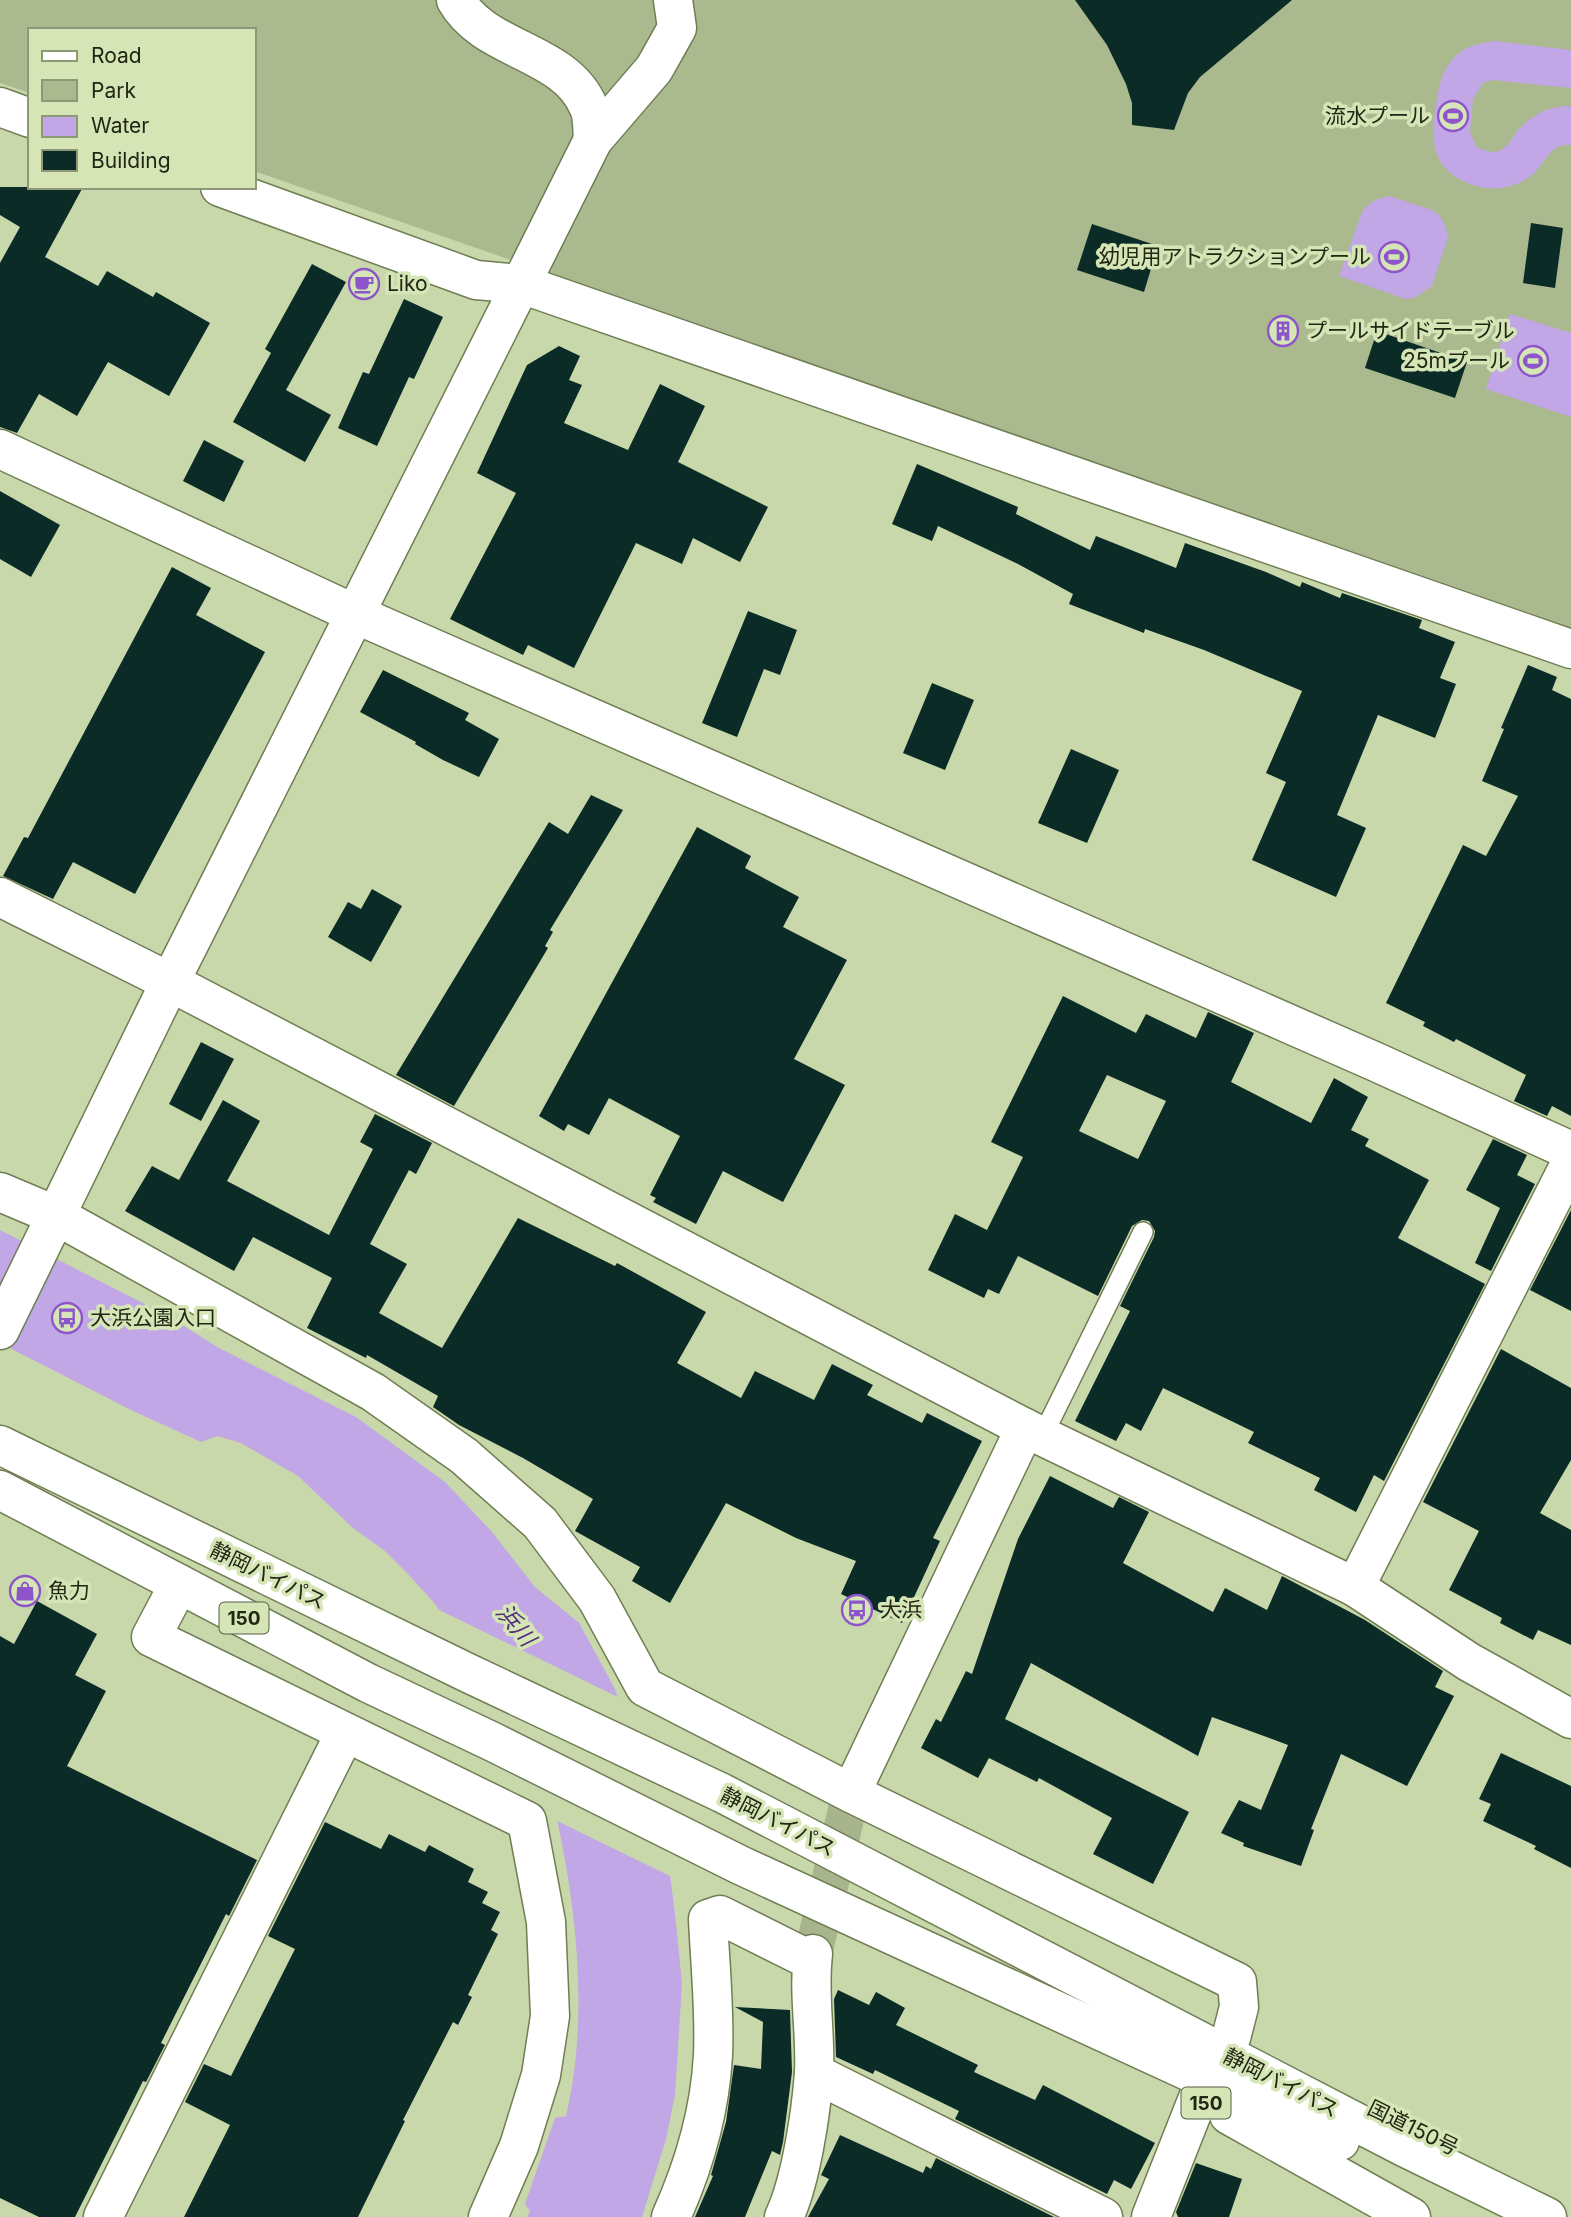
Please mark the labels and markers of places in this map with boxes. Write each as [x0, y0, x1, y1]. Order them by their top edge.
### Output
sports icon: 流水プール [1436, 99, 1470, 133]
place label: 流水プール [1325, 103, 1430, 128]
sports icon: 幼児用アトラクションプール [1377, 240, 1411, 274]
place label: 幼児用アトラクションプール [1099, 244, 1371, 269]
cafe icon: Liko [347, 267, 381, 301]
place label: Liko [387, 271, 428, 296]
building icon: プールサイドテーブル [1266, 314, 1300, 348]
place label: プールサイドテーブル [1306, 318, 1515, 343]
sports icon: 25mプール [1516, 344, 1550, 378]
place label: 25mプール [1403, 348, 1510, 373]
bus stop icon: 大浜公園入口 [50, 1301, 84, 1335]
place label: 大浜公園入口 [90, 1305, 216, 1330]
shop icon: 魚力 [8, 1574, 42, 1608]
place label: 魚力 [48, 1578, 90, 1603]
bus stop icon: 大浜 [840, 1593, 874, 1627]
place label: 大浜 [880, 1597, 922, 1622]

